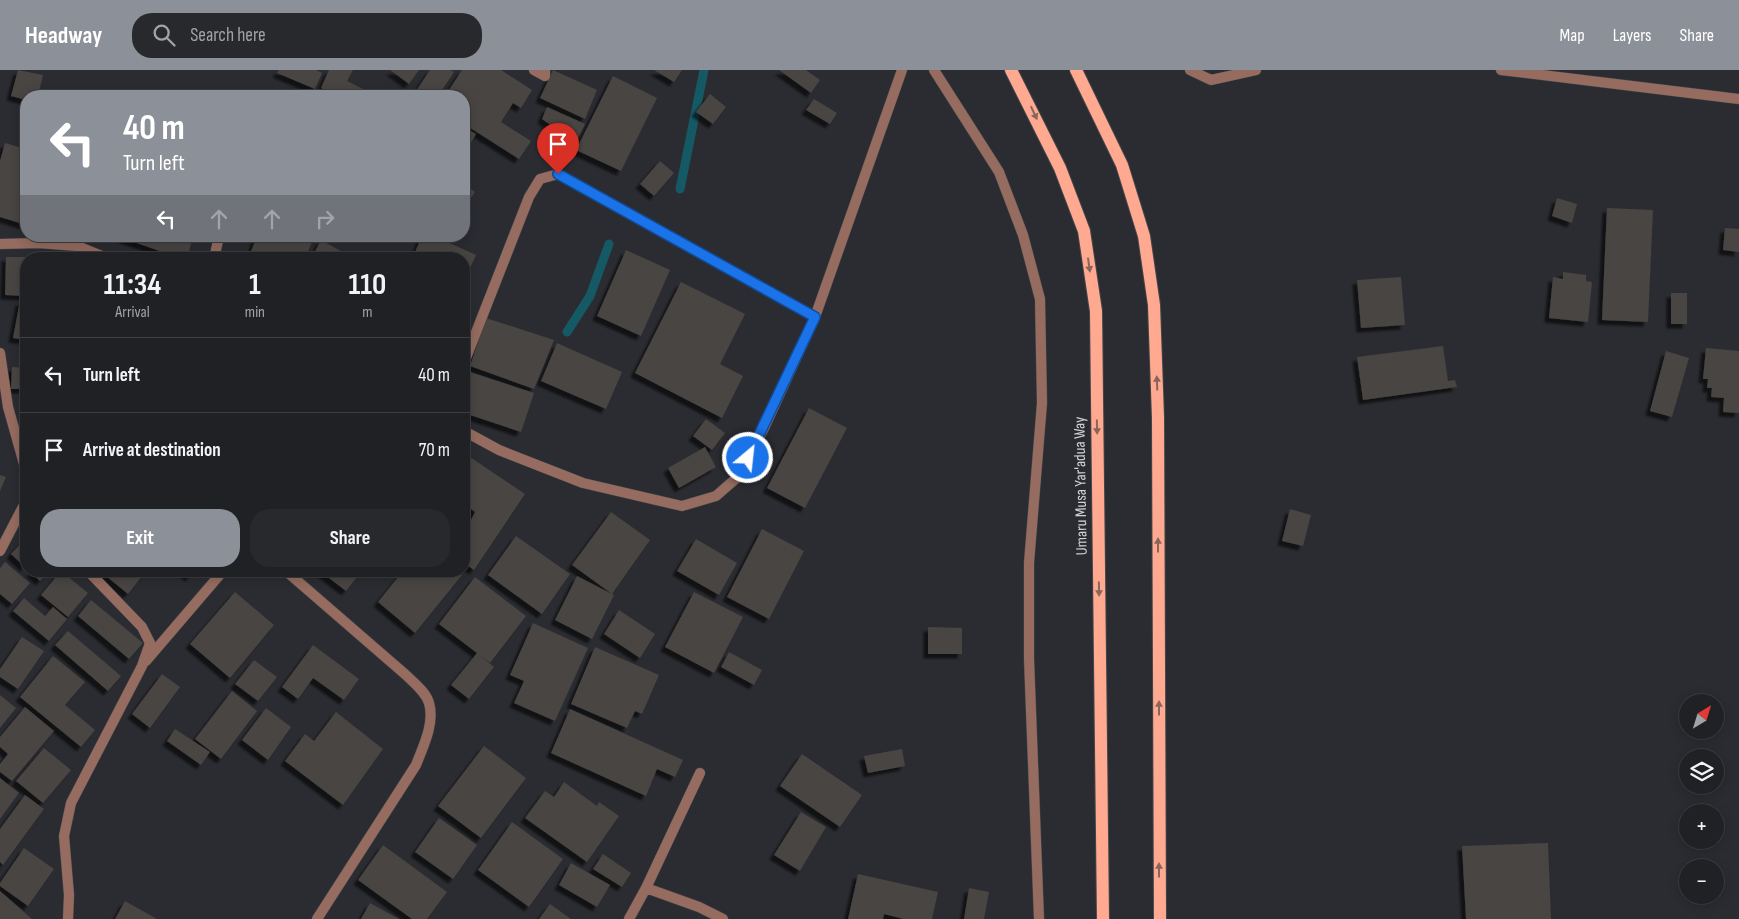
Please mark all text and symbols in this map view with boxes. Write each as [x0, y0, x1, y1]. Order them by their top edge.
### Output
search box [132, 13, 482, 58]
text: Headway [25, 21, 102, 50]
icon: search [150, 21, 178, 49]
text: Search here [190, 24, 266, 47]
text: Map [1560, 25, 1585, 46]
text: Layers [1613, 25, 1652, 46]
text: Share [1680, 25, 1714, 46]
one-way arrow [1031, 106, 1039, 120]
text: 40 m [123, 107, 185, 150]
icon: left [40, 110, 105, 175]
pin [537, 123, 579, 174]
icon: arrive [544, 130, 572, 158]
text: Turn left [123, 150, 185, 177]
icon: left [152, 205, 180, 233]
icon: ahead [205, 205, 233, 233]
icon: ahead [258, 205, 286, 233]
icon: right [311, 205, 339, 233]
one-way arrow [1085, 257, 1093, 273]
text: 11:34 [104, 267, 161, 303]
text: 1 [249, 267, 261, 303]
text: 110 [349, 267, 386, 303]
text: Arrival [115, 303, 150, 322]
text: min [245, 303, 265, 322]
text: m [362, 303, 373, 322]
icon: left [40, 361, 68, 389]
text: Turn left [83, 364, 140, 387]
text: 40 m [418, 364, 450, 387]
one-way arrow [1152, 375, 1160, 391]
street label: Umaru Musa Yar'adua Way [1070, 417, 1092, 555]
one-way arrow [1093, 419, 1101, 435]
position arrow [721, 431, 773, 483]
icon: arrive [40, 436, 68, 464]
text: Arrive at destination [83, 439, 221, 462]
text: 70 m [419, 439, 450, 462]
button: Exit [40, 509, 240, 567]
button: Share [250, 509, 450, 567]
one-way arrow [1154, 537, 1162, 553]
one-way arrow [1095, 582, 1103, 598]
north arrow [1679, 694, 1724, 739]
map controls [1679, 694, 1724, 904]
one-way arrow [1155, 700, 1163, 716]
button: layers [1679, 749, 1724, 794]
button: + [1679, 804, 1724, 849]
button: − [1679, 859, 1724, 904]
one-way arrow [1155, 862, 1163, 878]

